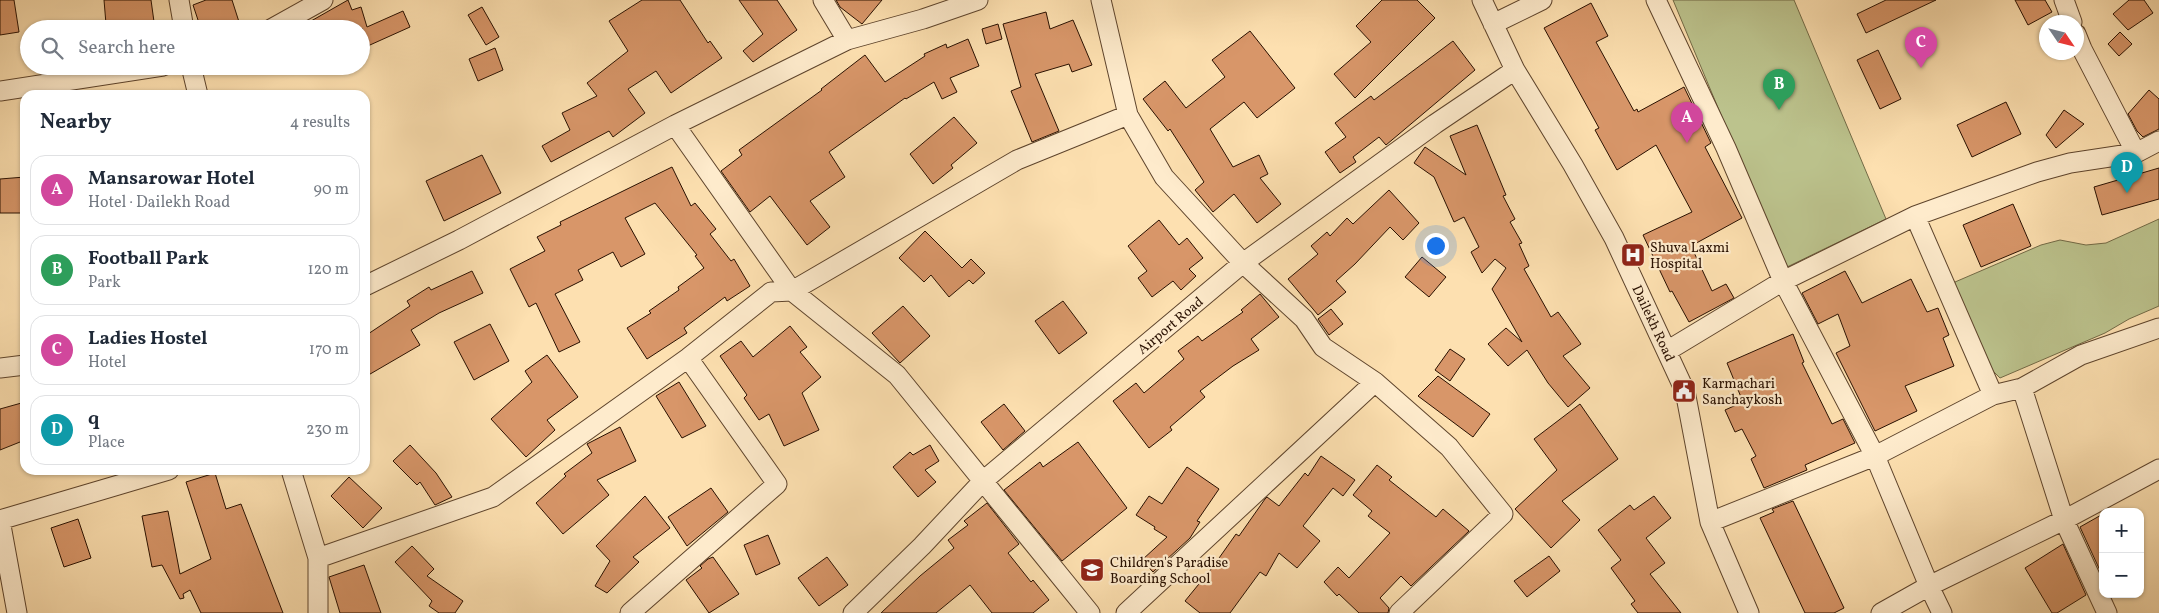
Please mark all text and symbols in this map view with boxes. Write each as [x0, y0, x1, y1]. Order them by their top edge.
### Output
north arrow [2039, 15, 2084, 60]
search box [20, 20, 370, 75]
pin: C [1905, 27, 1937, 68]
icon: search [38, 34, 66, 62]
text: Search here [78, 35, 175, 61]
pin: B [1763, 69, 1795, 110]
pin: A [1671, 102, 1703, 143]
text: Nearby [40, 108, 111, 137]
text: 4 results [290, 112, 350, 134]
pin: D [2111, 152, 2143, 193]
text: Mansarowar Hotel [88, 166, 255, 192]
text: A [51, 179, 63, 201]
text: 90 m [313, 179, 349, 201]
text: Hotel · Dailekh Road [88, 192, 230, 214]
your location [1423, 233, 1449, 259]
place label: Shuva Laxmi Hospital [1650, 239, 1729, 274]
hospital icon: Shuva Laxmi Hospital [1620, 242, 1646, 268]
text: Football Park [88, 246, 209, 272]
text: B [52, 259, 62, 281]
text: 120 m [307, 259, 349, 281]
text: Park [88, 272, 121, 294]
street label: Dailekh Road [1627, 282, 1679, 365]
street label: Airport Road [1134, 293, 1208, 359]
text: Ladies Hostel [88, 326, 208, 352]
text: C [52, 339, 62, 361]
text: 170 m [309, 339, 349, 361]
text: Hotel [88, 352, 126, 374]
place label: Karmachari Sanchaykosh [1702, 375, 1783, 410]
public building icon: Karmachari Sanchaykosh [1671, 378, 1697, 404]
text: q [88, 406, 99, 432]
text: D [51, 419, 63, 441]
text: 230 m [306, 419, 349, 441]
text: Place [88, 432, 125, 454]
map controls [2099, 508, 2144, 598]
button: + [2099, 508, 2144, 553]
button: − [2099, 553, 2144, 598]
place label: Children's Paradise Boarding School [1110, 554, 1229, 589]
school or university icon: Children's Paradise Boarding School [1079, 557, 1105, 583]

